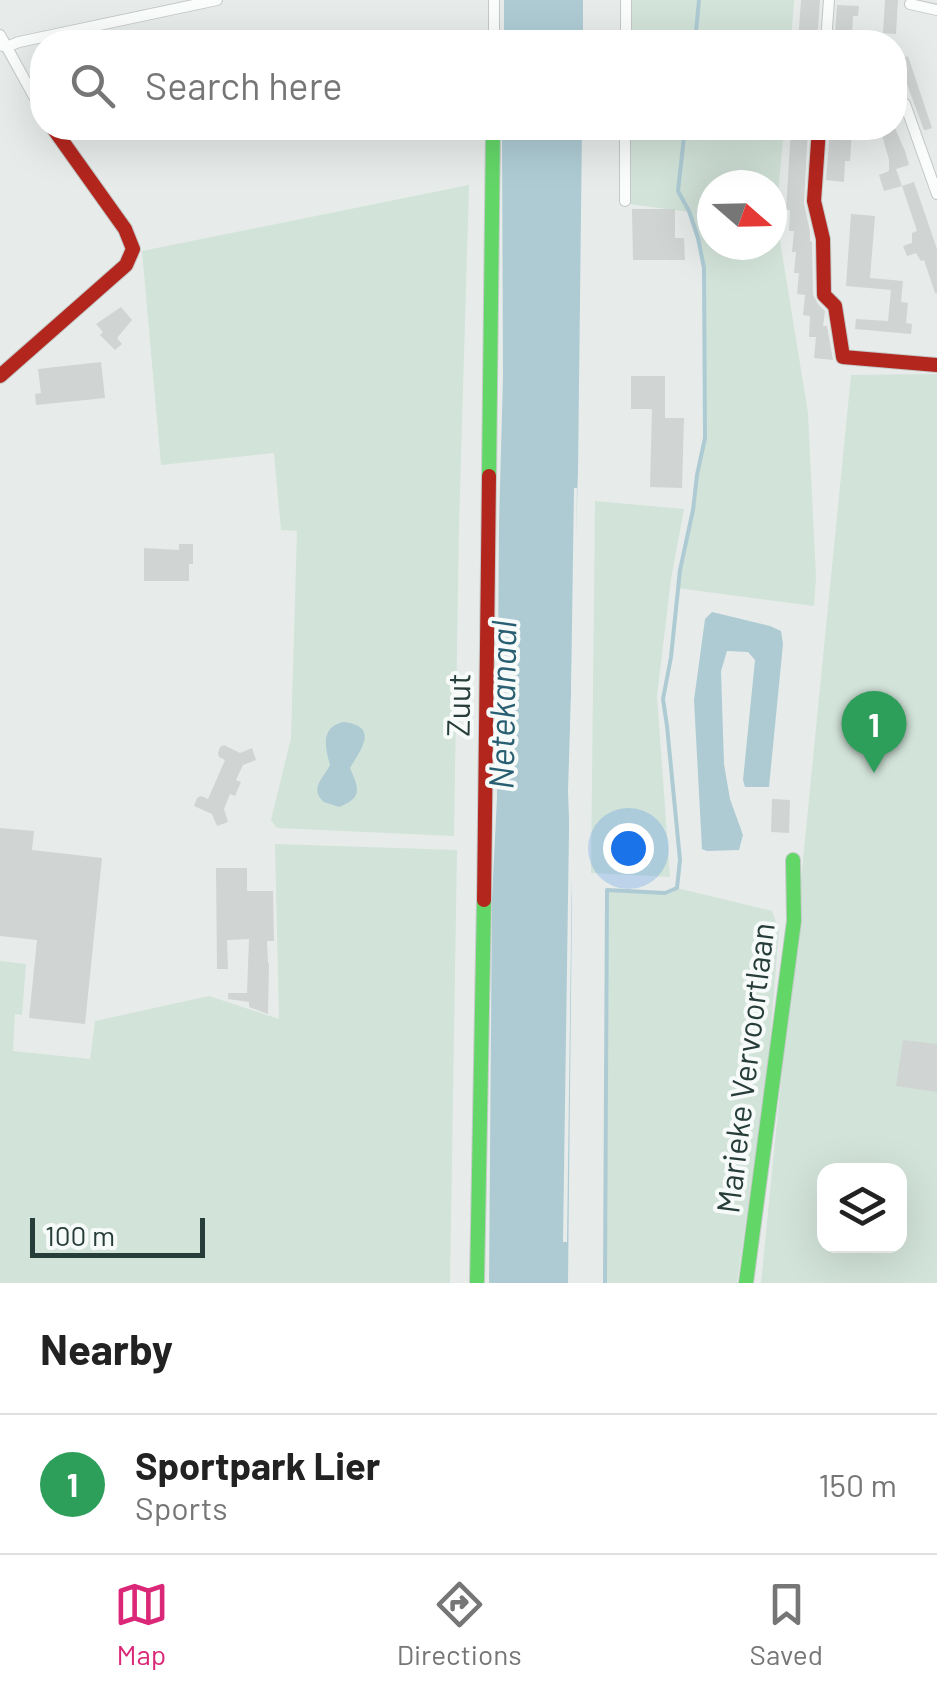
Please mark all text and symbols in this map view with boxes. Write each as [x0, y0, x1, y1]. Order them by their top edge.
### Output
search box [30, 30, 907, 140]
icon: search [65, 58, 120, 113]
text: Search here [145, 62, 343, 108]
north arrow [697, 170, 787, 260]
water label: Netekanaal [479, 620, 523, 790]
street label: Zuut [437, 673, 477, 737]
pin: 1 [842, 690, 906, 773]
your location [603, 823, 654, 874]
street label: Marieke Vervoortlaan [707, 920, 781, 1215]
map controls [817, 1163, 907, 1253]
button: layers [817, 1163, 907, 1253]
scale bar [30, 1213, 205, 1258]
text: 100 m [45, 1218, 115, 1252]
text: Nearby [40, 1323, 173, 1373]
text: Sportpark Lier [135, 1442, 380, 1488]
text: 1 [67, 1465, 78, 1503]
text: 150 m [818, 1465, 897, 1503]
text: Sports [135, 1488, 228, 1526]
tab: Map [114, 1577, 169, 1671]
tab: Directions [397, 1577, 522, 1671]
tab: Saved [750, 1577, 823, 1671]

